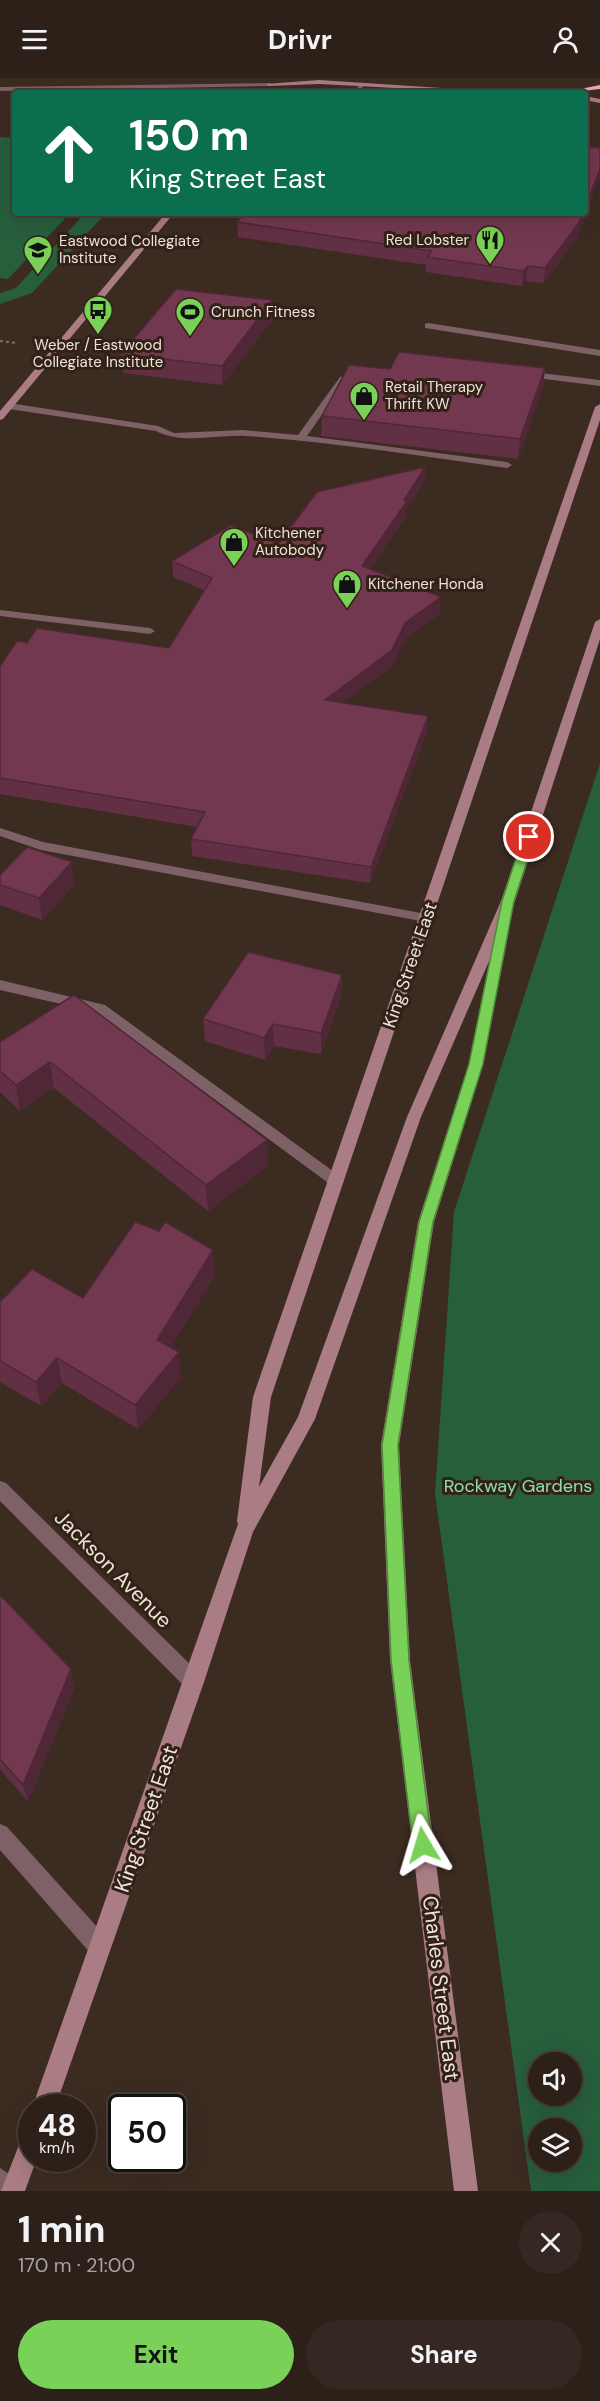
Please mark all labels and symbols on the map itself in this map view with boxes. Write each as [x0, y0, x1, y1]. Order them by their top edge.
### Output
restaurant icon: Red Lobster [474, 224, 506, 266]
place label: Red Lobster [386, 230, 469, 250]
place label: Eastwood Collegiate Institute [59, 231, 200, 268]
school or university icon: Eastwood Collegiate Institute [22, 234, 54, 276]
bus stop icon: Weber / Eastwood Collegiate Institute [82, 294, 114, 336]
sports icon: Crunch Fitness [174, 296, 206, 338]
place label: Crunch Fitness [211, 302, 315, 322]
place label: Weber / Eastwood Collegiate Institute [33, 335, 163, 372]
place label: Retail Therapy Thrift KW [385, 377, 484, 414]
shop icon: Retail Therapy Thrift KW [348, 380, 380, 422]
place label: Kitchener Autobody [255, 523, 325, 560]
shop icon: Kitchener Autobody [218, 526, 250, 568]
shop icon: Kitchener Honda [331, 568, 363, 610]
place label: Kitchener Honda [368, 574, 484, 594]
pin [503, 811, 554, 862]
street label: King Street East [377, 899, 443, 1031]
park label: Rockway Gardens [444, 1474, 592, 1498]
street label: Jackson Avenue [48, 1504, 178, 1634]
street label: King Street East [108, 1742, 184, 1896]
position arrow [391, 1813, 455, 1877]
street label: Charles Street East [416, 1894, 466, 2082]
speed limit sign: 50 [108, 2094, 186, 2172]

